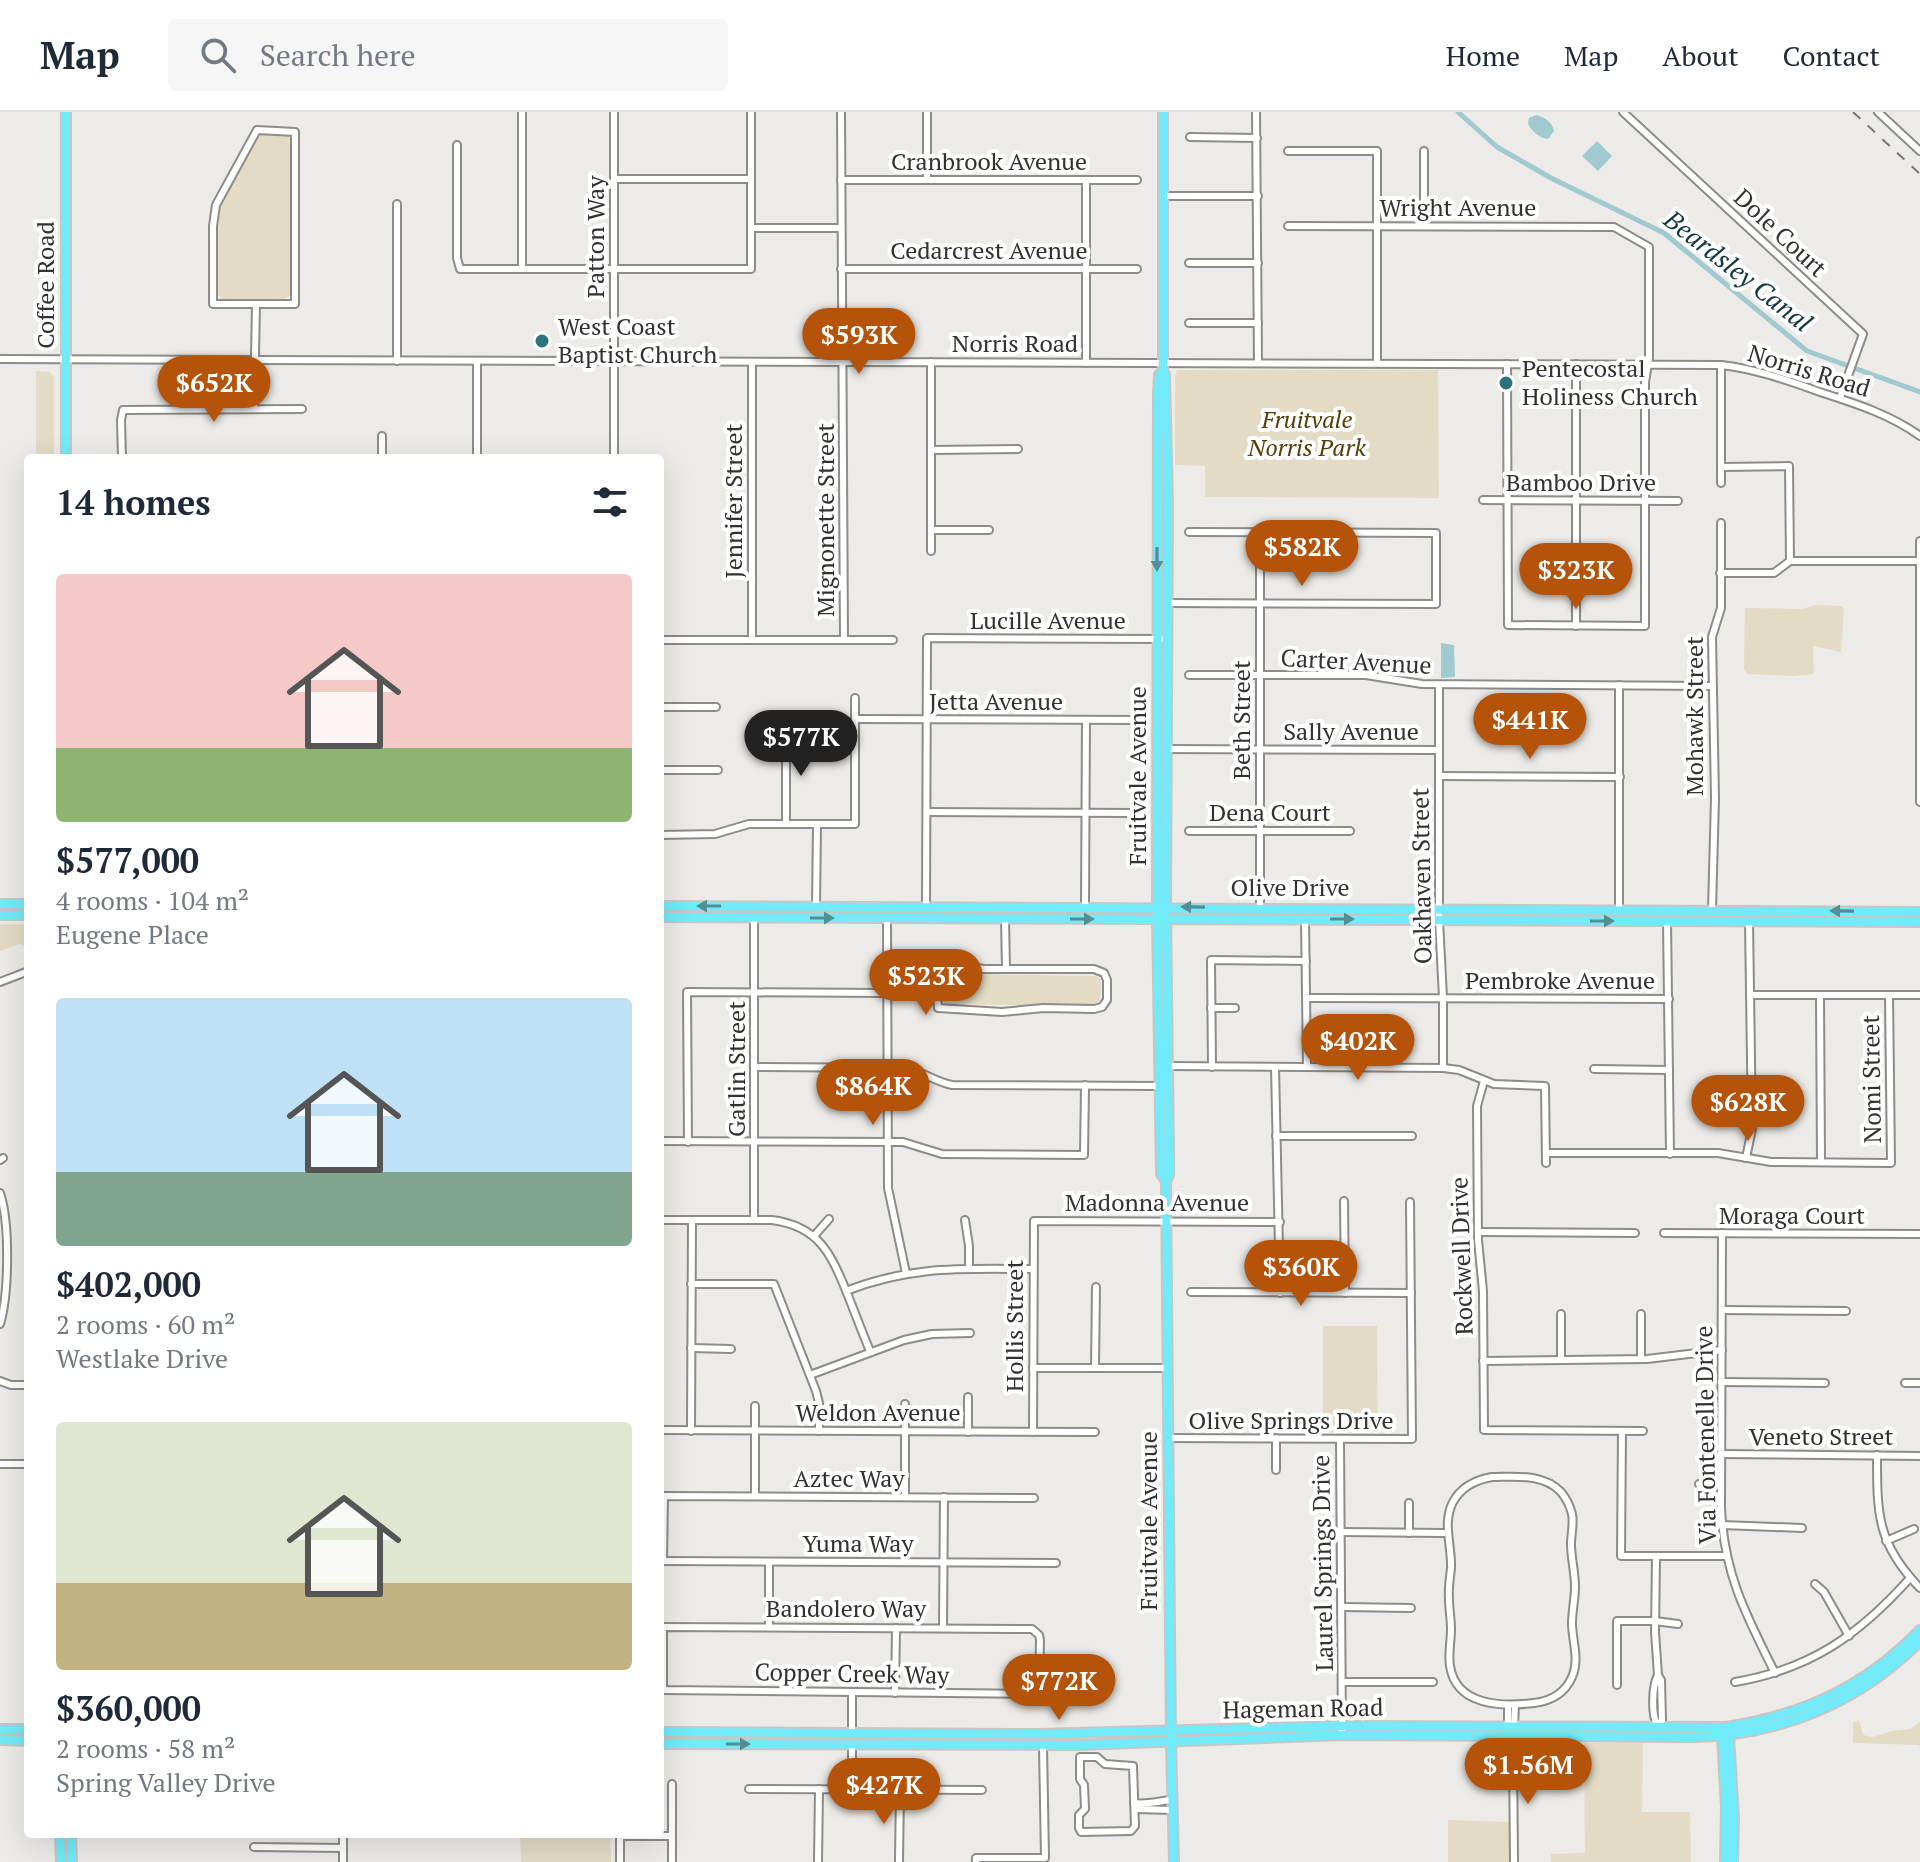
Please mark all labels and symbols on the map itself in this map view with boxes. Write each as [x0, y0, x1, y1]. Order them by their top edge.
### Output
street label: Cranbrook Avenue [891, 145, 1087, 177]
street label: Patton Way [579, 175, 611, 298]
street label: Dole Court [1728, 181, 1834, 283]
street label: Wright Avenue [1380, 191, 1536, 223]
water label: Beardsley Canal [1657, 201, 1820, 339]
street label: Coffee Road [29, 221, 61, 349]
street label: Cedarcrest Avenue [890, 234, 1088, 266]
pin: $593K [803, 308, 915, 376]
place label: West Coast Baptist Church [558, 310, 717, 370]
street label: Norris Road [952, 327, 1078, 359]
marker: West Coast Baptist Church [533, 332, 551, 350]
street label: Norris Road [1744, 336, 1874, 404]
place label: Pentecostal Holiness Church [1522, 352, 1698, 412]
pin: $652K [158, 356, 270, 424]
marker: Pentecostal Holiness Church [1497, 374, 1515, 392]
park label: Fruitvale Norris Park [1247, 403, 1366, 463]
street label: Jennifer Street [717, 423, 749, 578]
street label: Mignonette Street [809, 423, 841, 617]
street label: Bamboo Drive [1506, 466, 1656, 498]
pin: $582K [1246, 520, 1358, 588]
pin: $323K [1520, 543, 1632, 611]
one-way arrow [1151, 547, 1163, 572]
street label: Lucille Avenue [970, 604, 1126, 636]
street label: Mohawk Street [1678, 636, 1710, 796]
street label: Carter Avenue [1280, 641, 1432, 681]
street label: Beth Street [1225, 660, 1257, 780]
street label: Jetta Avenue [929, 685, 1063, 717]
street label: Fruitvale Avenue [1121, 686, 1153, 866]
pin: $441K [1474, 693, 1586, 761]
pin: $577K [745, 710, 857, 778]
street label: Sally Avenue [1283, 715, 1419, 747]
street label: Oakhaven Street [1403, 787, 1439, 964]
street label: Dena Court [1209, 796, 1331, 828]
street label: Olive Drive [1230, 871, 1350, 903]
one-way arrow [696, 900, 721, 912]
one-way arrow [1180, 901, 1205, 914]
one-way arrow [1829, 905, 1854, 917]
one-way arrow [810, 912, 835, 924]
one-way arrow [1070, 913, 1095, 925]
one-way arrow [1330, 913, 1355, 926]
one-way arrow [1590, 914, 1615, 927]
pin: $523K [870, 949, 982, 1017]
street label: Pembroke Avenue [1465, 964, 1655, 996]
street label: Gatlin Street [720, 1001, 752, 1137]
pin: $402K [1302, 1014, 1414, 1082]
street label: Nomi Street [1854, 1014, 1888, 1144]
pin: $864K [817, 1059, 929, 1127]
pin: $628K [1692, 1075, 1804, 1143]
street label: Rockwell Drive [1442, 1176, 1480, 1336]
street label: Madonna Avenue [1065, 1186, 1249, 1218]
street label: Moraga Court [1719, 1199, 1865, 1231]
pin: $360K [1245, 1240, 1357, 1308]
street label: Hollis Street [998, 1260, 1030, 1392]
street label: Via Fontenelle Drive [1687, 1325, 1723, 1545]
street label: Weldon Avenue [796, 1396, 960, 1428]
street label: Olive Springs Drive [1188, 1404, 1394, 1436]
street label: Veneto Street [1749, 1420, 1893, 1452]
street label: Fruitvale Avenue [1132, 1431, 1164, 1611]
street label: Laurel Springs Drive [1304, 1454, 1340, 1672]
street label: Aztec Way [793, 1462, 905, 1494]
street label: Yuma Way [802, 1527, 914, 1559]
street label: Bandolero Way [766, 1592, 927, 1624]
pin: $772K [1003, 1654, 1115, 1722]
street label: Copper Creek Way [754, 1655, 950, 1691]
street label: Hageman Road [1222, 1691, 1384, 1725]
one-way arrow [726, 1738, 751, 1750]
pin: $1.56M [1463, 1738, 1593, 1806]
pin: $427K [828, 1758, 940, 1826]

